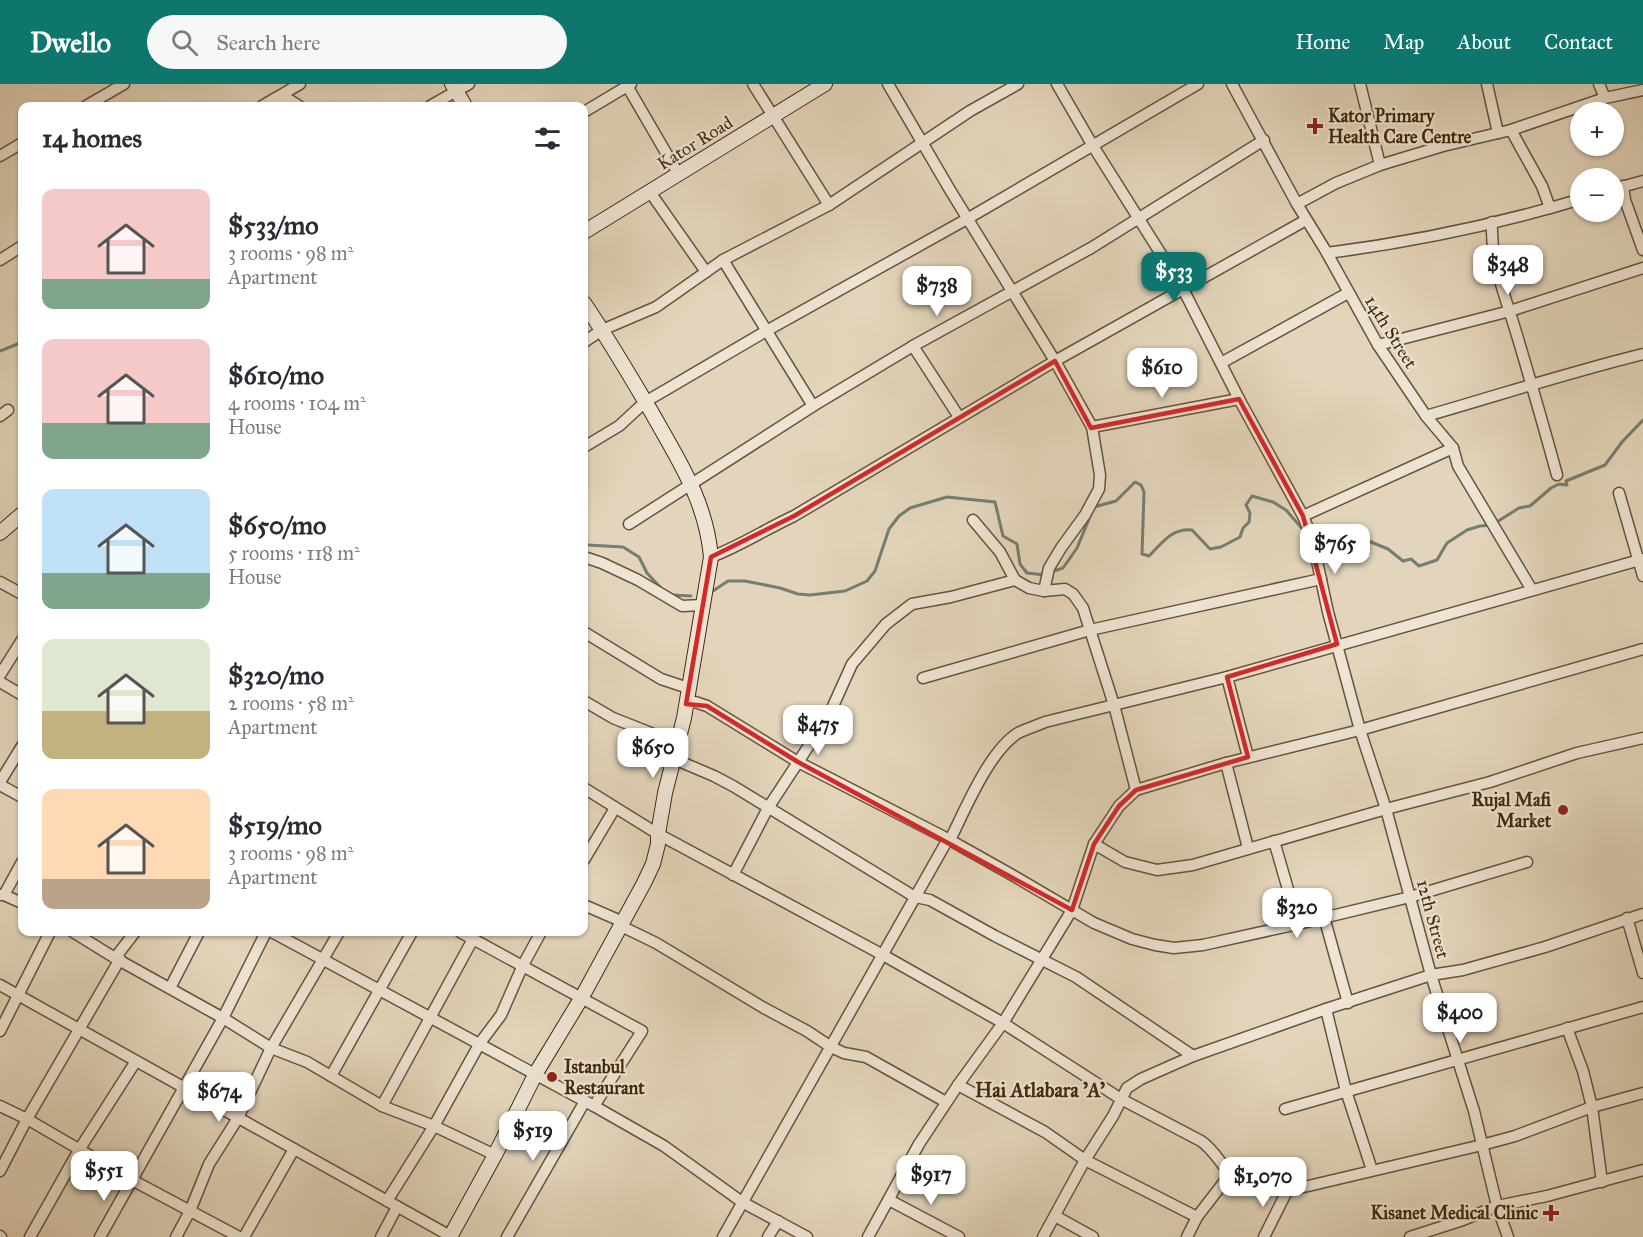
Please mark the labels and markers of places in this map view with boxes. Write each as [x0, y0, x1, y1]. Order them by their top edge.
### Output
place label: Kator Primary Health Care Centre [1328, 105, 1472, 148]
marker: Kator Primary Health Care Centre [1306, 117, 1324, 135]
pin: $348 [1472, 245, 1544, 296]
pin: $533 [1138, 252, 1210, 303]
pin: $738 [901, 266, 973, 317]
pin: $610 [1126, 348, 1198, 399]
pin: $765 [1299, 524, 1371, 575]
pin: $475 [782, 705, 854, 756]
pin: $650 [617, 728, 689, 779]
place label: Rujal Mafi Market [1472, 789, 1552, 832]
marker: Rujal Mafi Market [1556, 803, 1570, 817]
pin: $320 [1261, 888, 1333, 939]
pin: $400 [1424, 993, 1496, 1044]
place label: Istanbul Restaurant [564, 1056, 645, 1099]
marker: Istanbul Restaurant [545, 1070, 559, 1084]
pin: $674 [183, 1072, 255, 1123]
pin: $519 [497, 1111, 569, 1162]
pin: $551 [68, 1151, 140, 1202]
pin: $917 [895, 1155, 967, 1206]
pin: $1,070 [1214, 1157, 1312, 1208]
place label: Kisanet Medical Clinic [1371, 1202, 1538, 1224]
marker: Kisanet Medical Clinic [1542, 1204, 1560, 1222]

